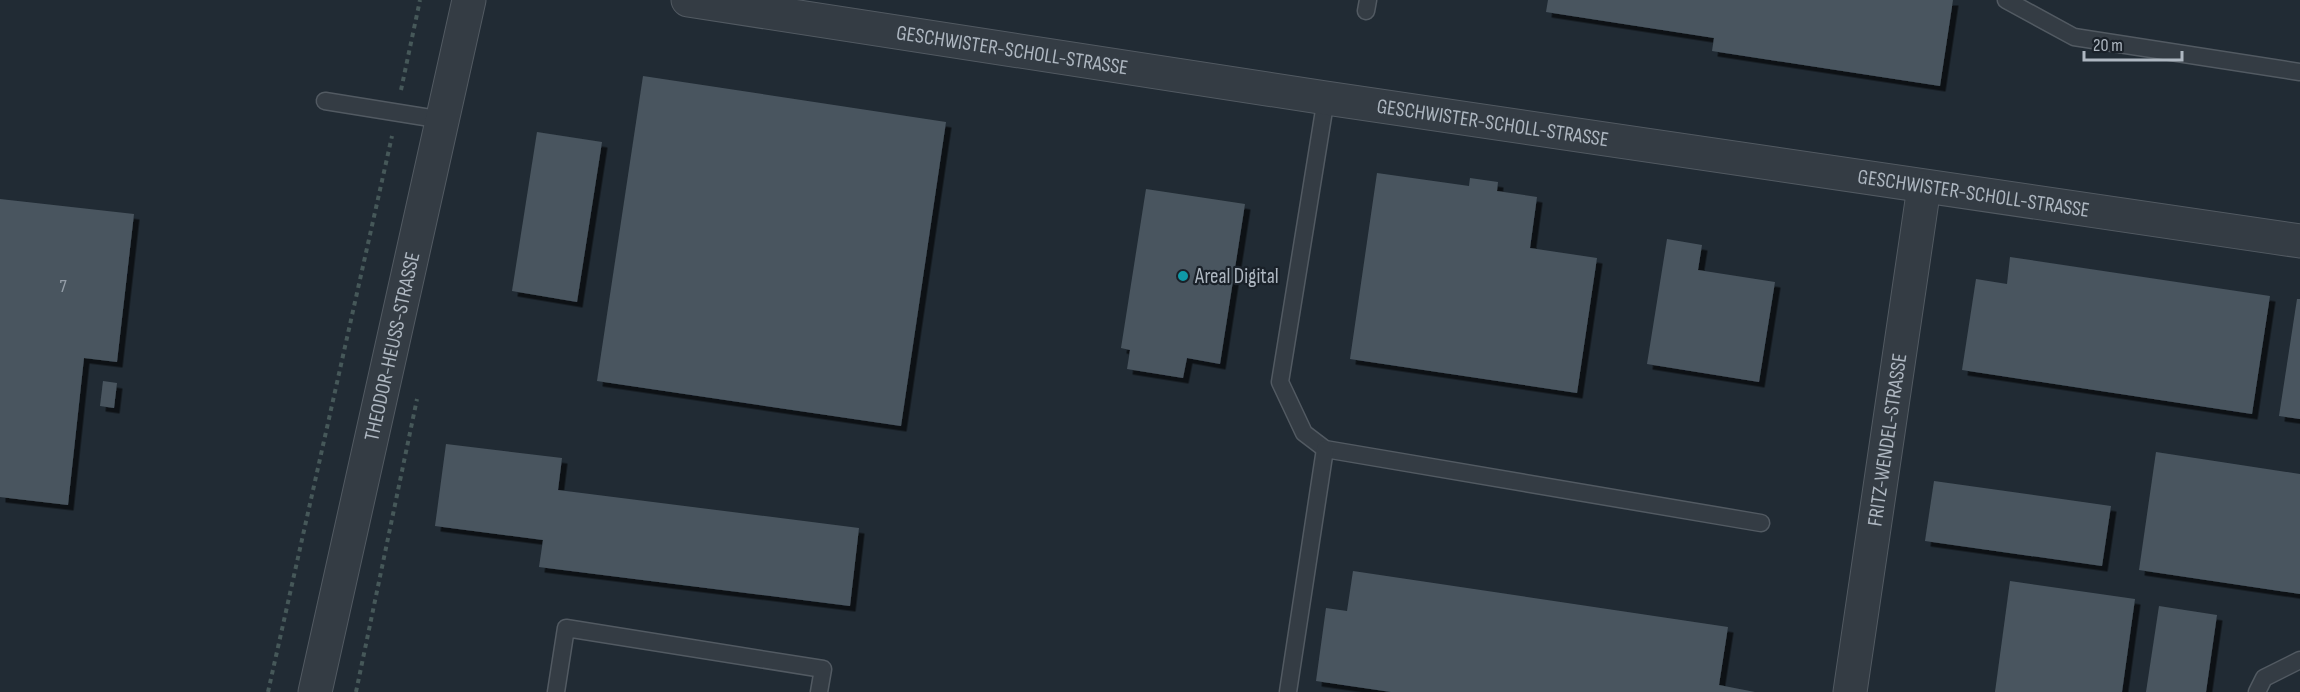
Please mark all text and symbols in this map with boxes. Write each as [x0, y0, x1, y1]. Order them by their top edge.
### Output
street label: GESCHWISTER-SCHOLL-STRASSE [895, 20, 1130, 80]
scale bar [2084, 24, 2182, 62]
text: 20 m [2093, 35, 2123, 56]
street label: GESCHWISTER-SCHOLL-STRASSE [1375, 93, 1610, 152]
street label: GESCHWISTER-SCHOLL-STRASSE [1856, 164, 2091, 222]
street label: THEODOR-HEUSS-STRASSE [359, 250, 425, 443]
place label: Areal Digital [1194, 264, 1279, 289]
marker: Areal Digital [1176, 269, 1190, 283]
house number: 7 [59, 276, 67, 297]
street label: FRITZ-WENDEL-STRASSE [1862, 352, 1912, 528]

